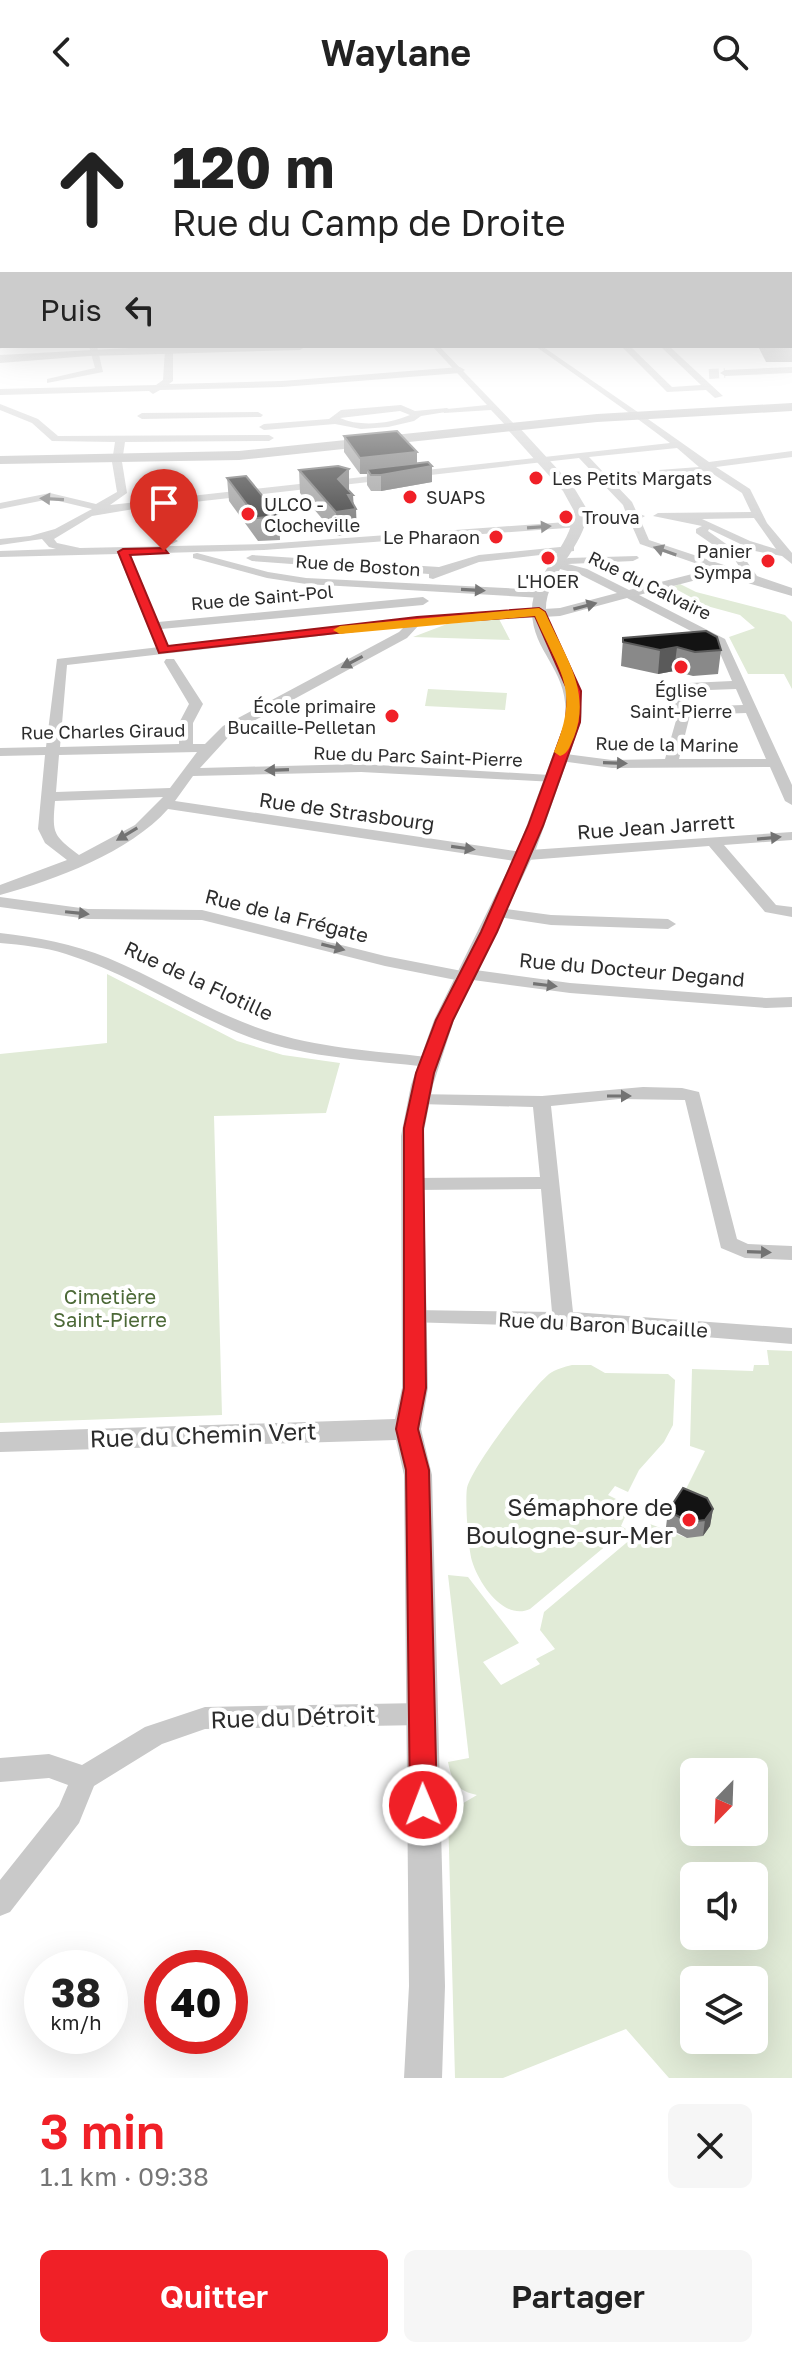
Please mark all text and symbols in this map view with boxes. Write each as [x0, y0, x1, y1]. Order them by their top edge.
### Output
icon: back [40, 30, 84, 74]
icon: search [708, 30, 752, 74]
text: Waylane [321, 31, 471, 74]
text: 120 m [172, 133, 334, 200]
icon: ahead [40, 136, 144, 240]
text: Rue du Camp de Droite [172, 201, 566, 244]
icon: left [118, 288, 162, 332]
text: Puis [40, 292, 102, 328]
place label: Les Petits Margats [552, 467, 712, 489]
pin [130, 469, 198, 551]
marker: Les Petits Margats [527, 469, 545, 487]
icon: arrive [142, 481, 186, 525]
place label: SUAPS [426, 486, 486, 508]
marker: SUAPS [401, 488, 419, 506]
one-way arrow [39, 492, 64, 505]
place label: ULCO - Clocheville [264, 493, 360, 536]
marker: ULCO - Clocheville [239, 505, 257, 523]
place label: Trouva [582, 506, 640, 528]
marker: Trouva [557, 508, 575, 526]
one-way arrow [527, 520, 552, 533]
place label: Le Pharaon [383, 526, 480, 548]
marker: Le Pharaon [487, 528, 505, 546]
place label: Panier Sympa [693, 540, 752, 583]
one-way arrow [652, 544, 676, 556]
street label: Rue du Calvaire [585, 546, 715, 624]
marker: L'HOER [539, 549, 557, 567]
street label: Rue de Boston [295, 550, 421, 580]
marker: Panier Sympa [759, 552, 777, 570]
place label: L'HOER [517, 570, 579, 592]
street label: Rue de Saint-Pol [190, 580, 334, 614]
one-way arrow [461, 584, 486, 597]
one-way arrow [572, 599, 597, 611]
one-way arrow [341, 656, 364, 669]
marker: Église Saint-Pierre [672, 658, 690, 676]
place label: Église Saint-Pierre [630, 679, 732, 722]
place label: École primaire Bucaille-Pelletan [227, 695, 376, 738]
marker: École primaire Bucaille-Pelletan [383, 707, 401, 725]
street label: Rue Charles Giraud [20, 719, 186, 743]
street label: Rue de la Marine [595, 732, 739, 756]
street label: Rue du Parc Saint-Pierre [313, 741, 523, 771]
one-way arrow [603, 757, 628, 770]
one-way arrow [264, 763, 289, 776]
street label: Rue de Strasbourg [258, 787, 436, 835]
street label: Rue Jean Jarrett [576, 809, 736, 843]
one-way arrow [116, 827, 138, 841]
one-way arrow [757, 831, 782, 844]
one-way arrow [451, 842, 476, 855]
street label: Rue de la Frégate [203, 883, 371, 947]
one-way arrow [65, 906, 90, 919]
street label: Rue de la Flotille [121, 935, 277, 1025]
one-way arrow [321, 942, 346, 954]
street label: Rue du Docteur Degand [518, 947, 746, 991]
one-way arrow [533, 979, 558, 992]
one-way arrow [607, 1090, 632, 1102]
one-way arrow [747, 1245, 772, 1258]
park label: Cimetière Saint-Pierre [53, 1284, 167, 1331]
street label: Rue du Baron Bucaille [497, 1307, 709, 1341]
street label: Rue du Chemin Vert [89, 1416, 317, 1452]
place label: Sémaphore de Boulogne-sur-Mer [465, 1492, 673, 1549]
marker: Sémaphore de Boulogne-sur-Mer [680, 1511, 698, 1529]
street label: Rue du Détroit [210, 1699, 376, 1733]
north arrow [680, 1758, 768, 1846]
map controls [680, 1758, 768, 2054]
position arrow [381, 1763, 465, 1847]
button: sound [680, 1862, 768, 1950]
speed limit sign: 40 [144, 1950, 248, 2054]
button: layers [680, 1966, 768, 2054]
text: 38 [51, 1968, 101, 2016]
text: km/h [51, 2010, 101, 2034]
text: 3 min [40, 2102, 165, 2160]
button: close [668, 2104, 752, 2188]
text: 1.1 km · 09:38 [40, 2161, 209, 2192]
button: Quitter [40, 2250, 388, 2342]
button: Partager [404, 2250, 752, 2342]

